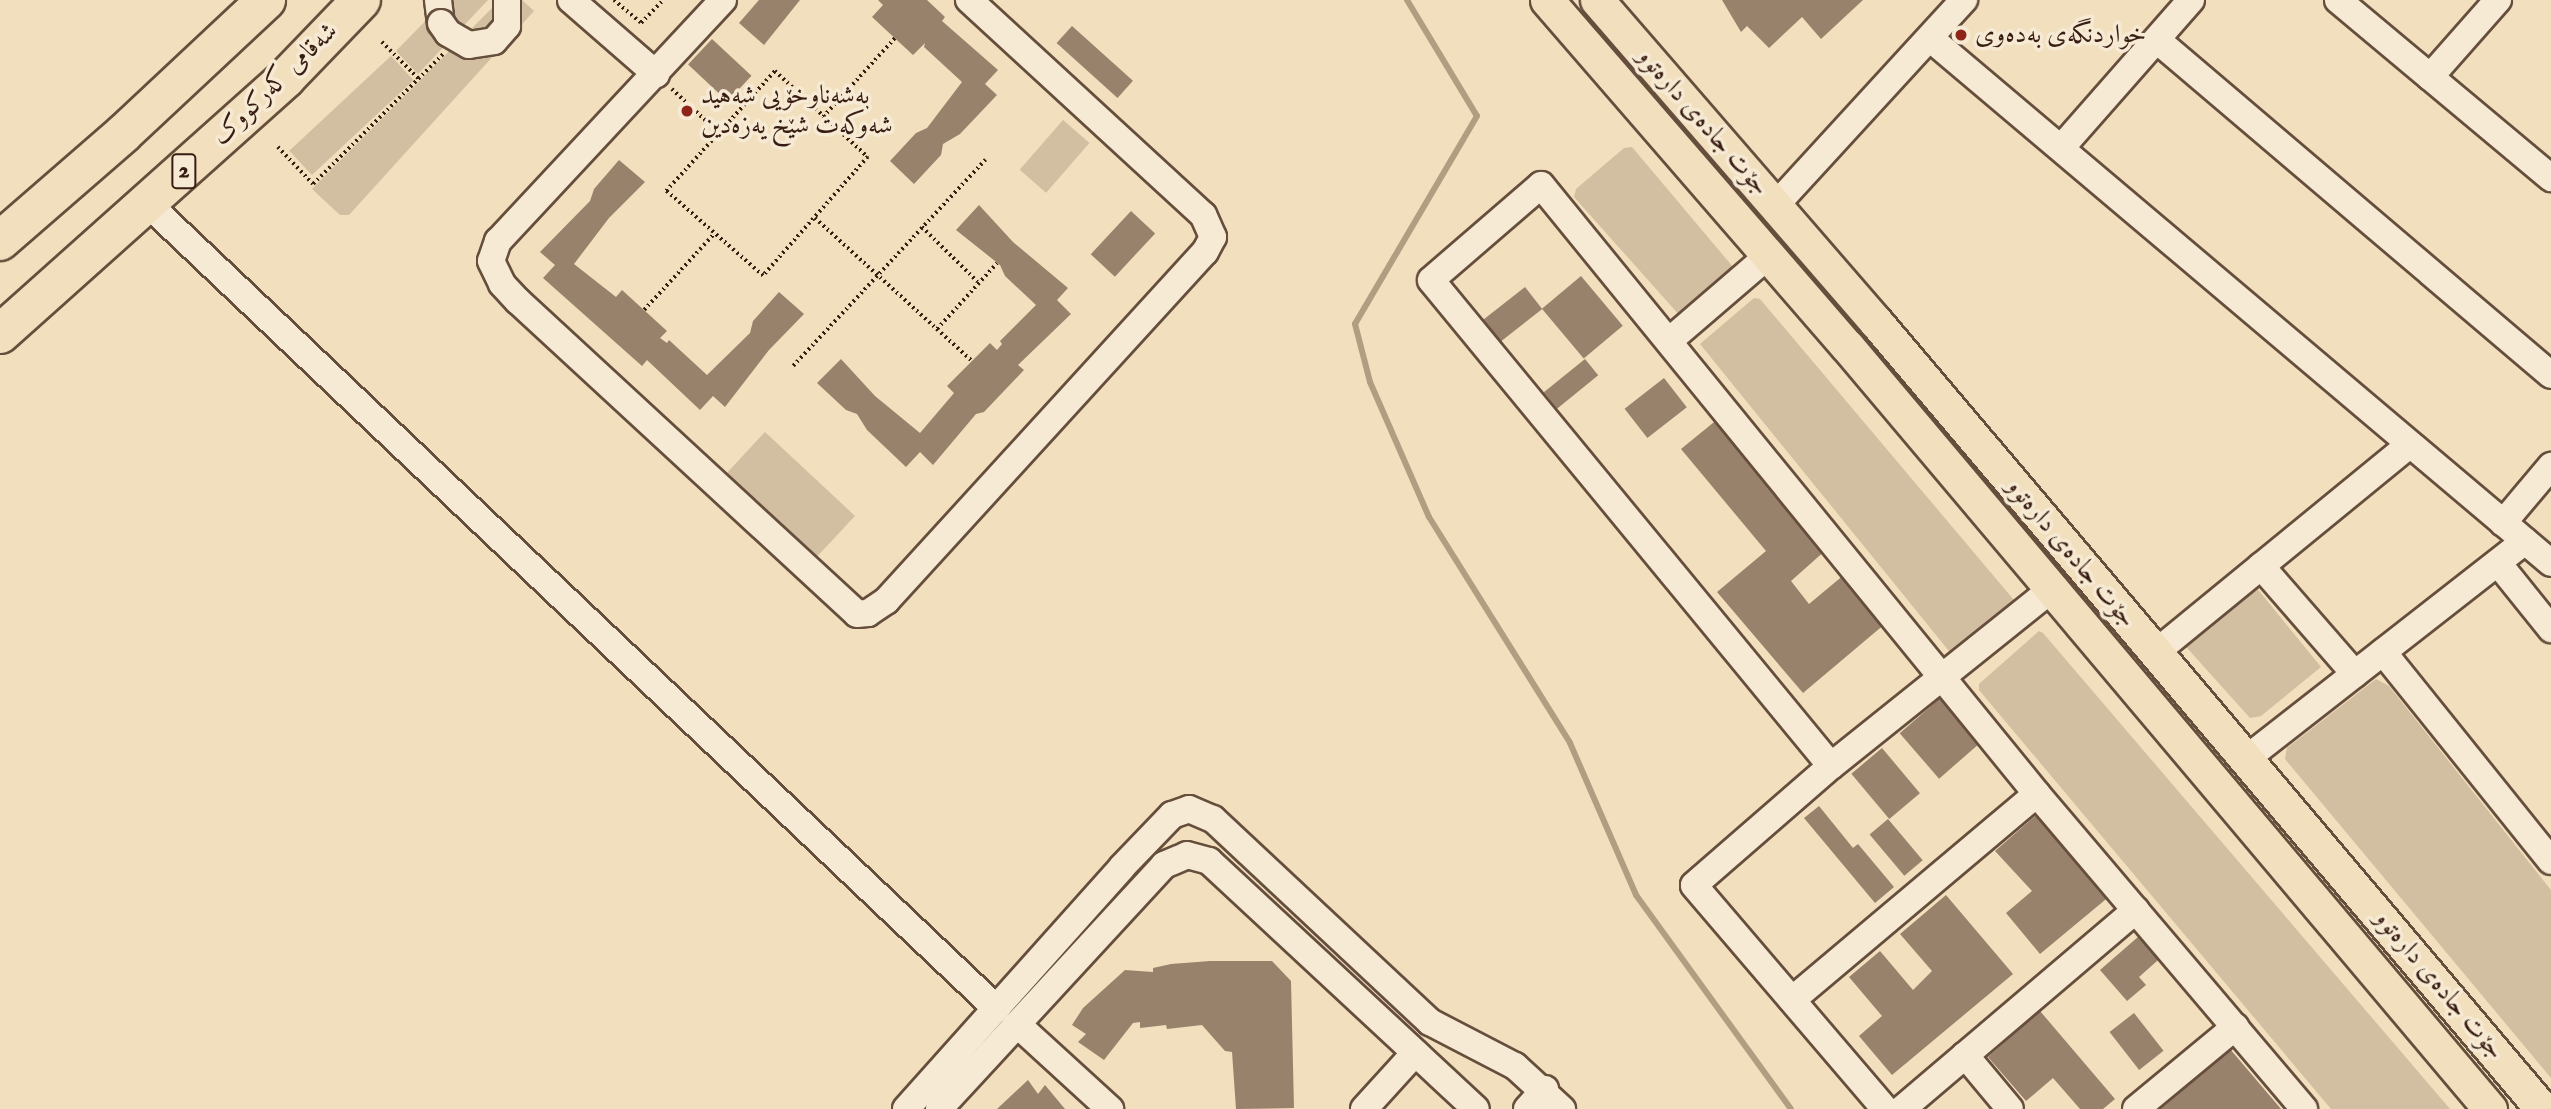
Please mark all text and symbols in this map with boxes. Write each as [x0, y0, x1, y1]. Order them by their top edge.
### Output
street label: شەقامی کەرکووک [205, 16, 345, 152]
place label: خواردنگەی بەدەوی [1975, 19, 2146, 51]
marker: خواردنگەی بەدەوی [1953, 27, 1969, 43]
street label: جۆت جادەی دارەتوو [1630, 42, 1776, 202]
place label: بەشەناوخۆیی شەهید شەوکەت شێخ یەزەدین [701, 80, 893, 142]
marker: بەشەناوخۆیی شەهید شەوکەت شێخ یەزەدین [679, 103, 695, 119]
road number: 2 [170, 150, 198, 191]
street label: جۆت جادەی دارەتوو [1999, 472, 2143, 634]
street label: جۆت جادەی دارەتوو [2367, 904, 2511, 1066]

